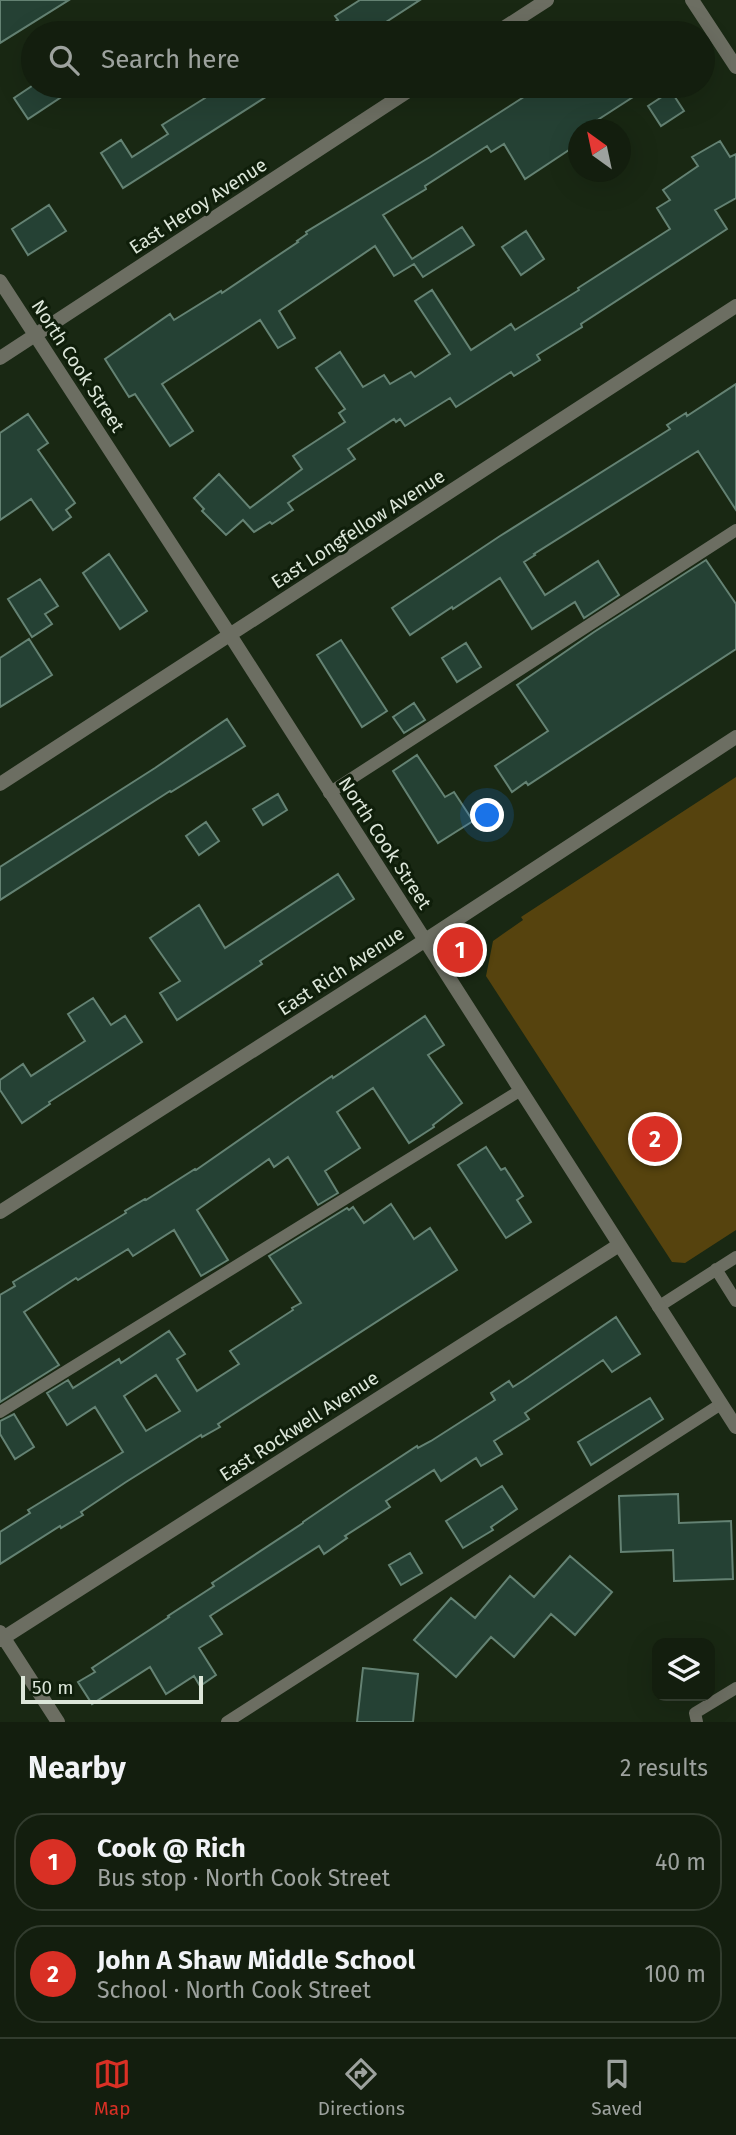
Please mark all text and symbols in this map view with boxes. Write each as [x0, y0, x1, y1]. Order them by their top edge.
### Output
search box [21, 21, 715, 98]
icon: search [45, 41, 83, 79]
text: Search here [101, 44, 240, 75]
north arrow [568, 119, 631, 182]
street label: East Heroy Avenue [125, 153, 271, 259]
street label: North Cook Street [27, 295, 129, 437]
street label: East Longfellow Avenue [267, 464, 449, 594]
street label: North Cook Street [334, 772, 436, 914]
your location [470, 798, 504, 832]
street label: East Rich Avenue [274, 922, 408, 1020]
pin: 1 [437, 924, 483, 976]
pin: 2 [632, 1113, 678, 1165]
street label: East Rockwell Avenue [215, 1366, 383, 1486]
map controls [652, 1638, 715, 1701]
button: layers [652, 1638, 715, 1701]
scale bar [21, 1673, 203, 1705]
text: 50 m [32, 1676, 73, 1699]
text: Nearby [28, 1750, 126, 1786]
text: 2 results [620, 1754, 708, 1782]
text: Cook @ Rich [97, 1833, 246, 1864]
text: 1 [48, 1848, 58, 1876]
text: 40 m [655, 1848, 706, 1876]
text: Bus stop · North Cook Street [97, 1864, 390, 1892]
text: John A Shaw Middle School [97, 1945, 415, 1976]
text: 2 [47, 1960, 59, 1988]
text: 100 m [645, 1960, 706, 1988]
text: School · North Cook Street [97, 1976, 371, 2004]
tab: Map [93, 2055, 131, 2120]
tab: Directions [318, 2055, 405, 2120]
tab: Saved [591, 2055, 643, 2120]

